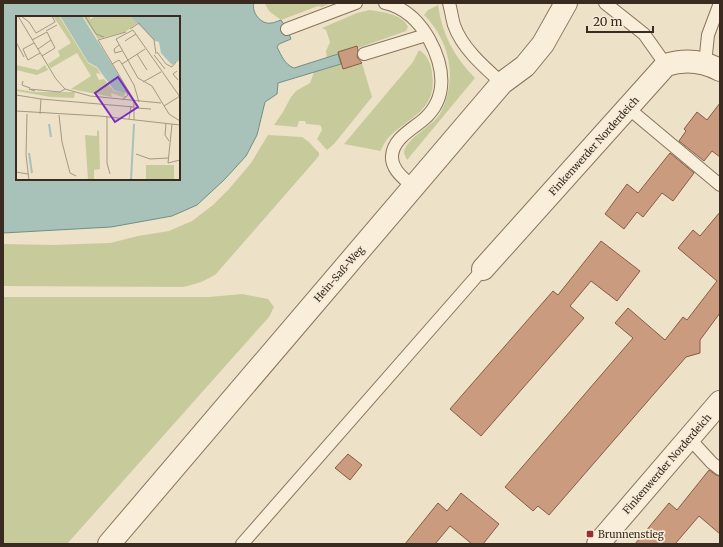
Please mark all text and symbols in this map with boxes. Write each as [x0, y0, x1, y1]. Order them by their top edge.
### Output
scale bar [587, 8, 653, 34]
text: 20 m [593, 14, 622, 29]
inset map [16, 16, 180, 180]
street label: Finkenwerder Norderdeich [546, 94, 642, 198]
street label: Hein-Saß-Weg [311, 243, 367, 305]
street label: Finkenwerder Norderdeich [620, 411, 714, 517]
place label: Brunnenstieg [598, 528, 664, 541]
marker: Brunnenstieg [585, 529, 595, 539]

